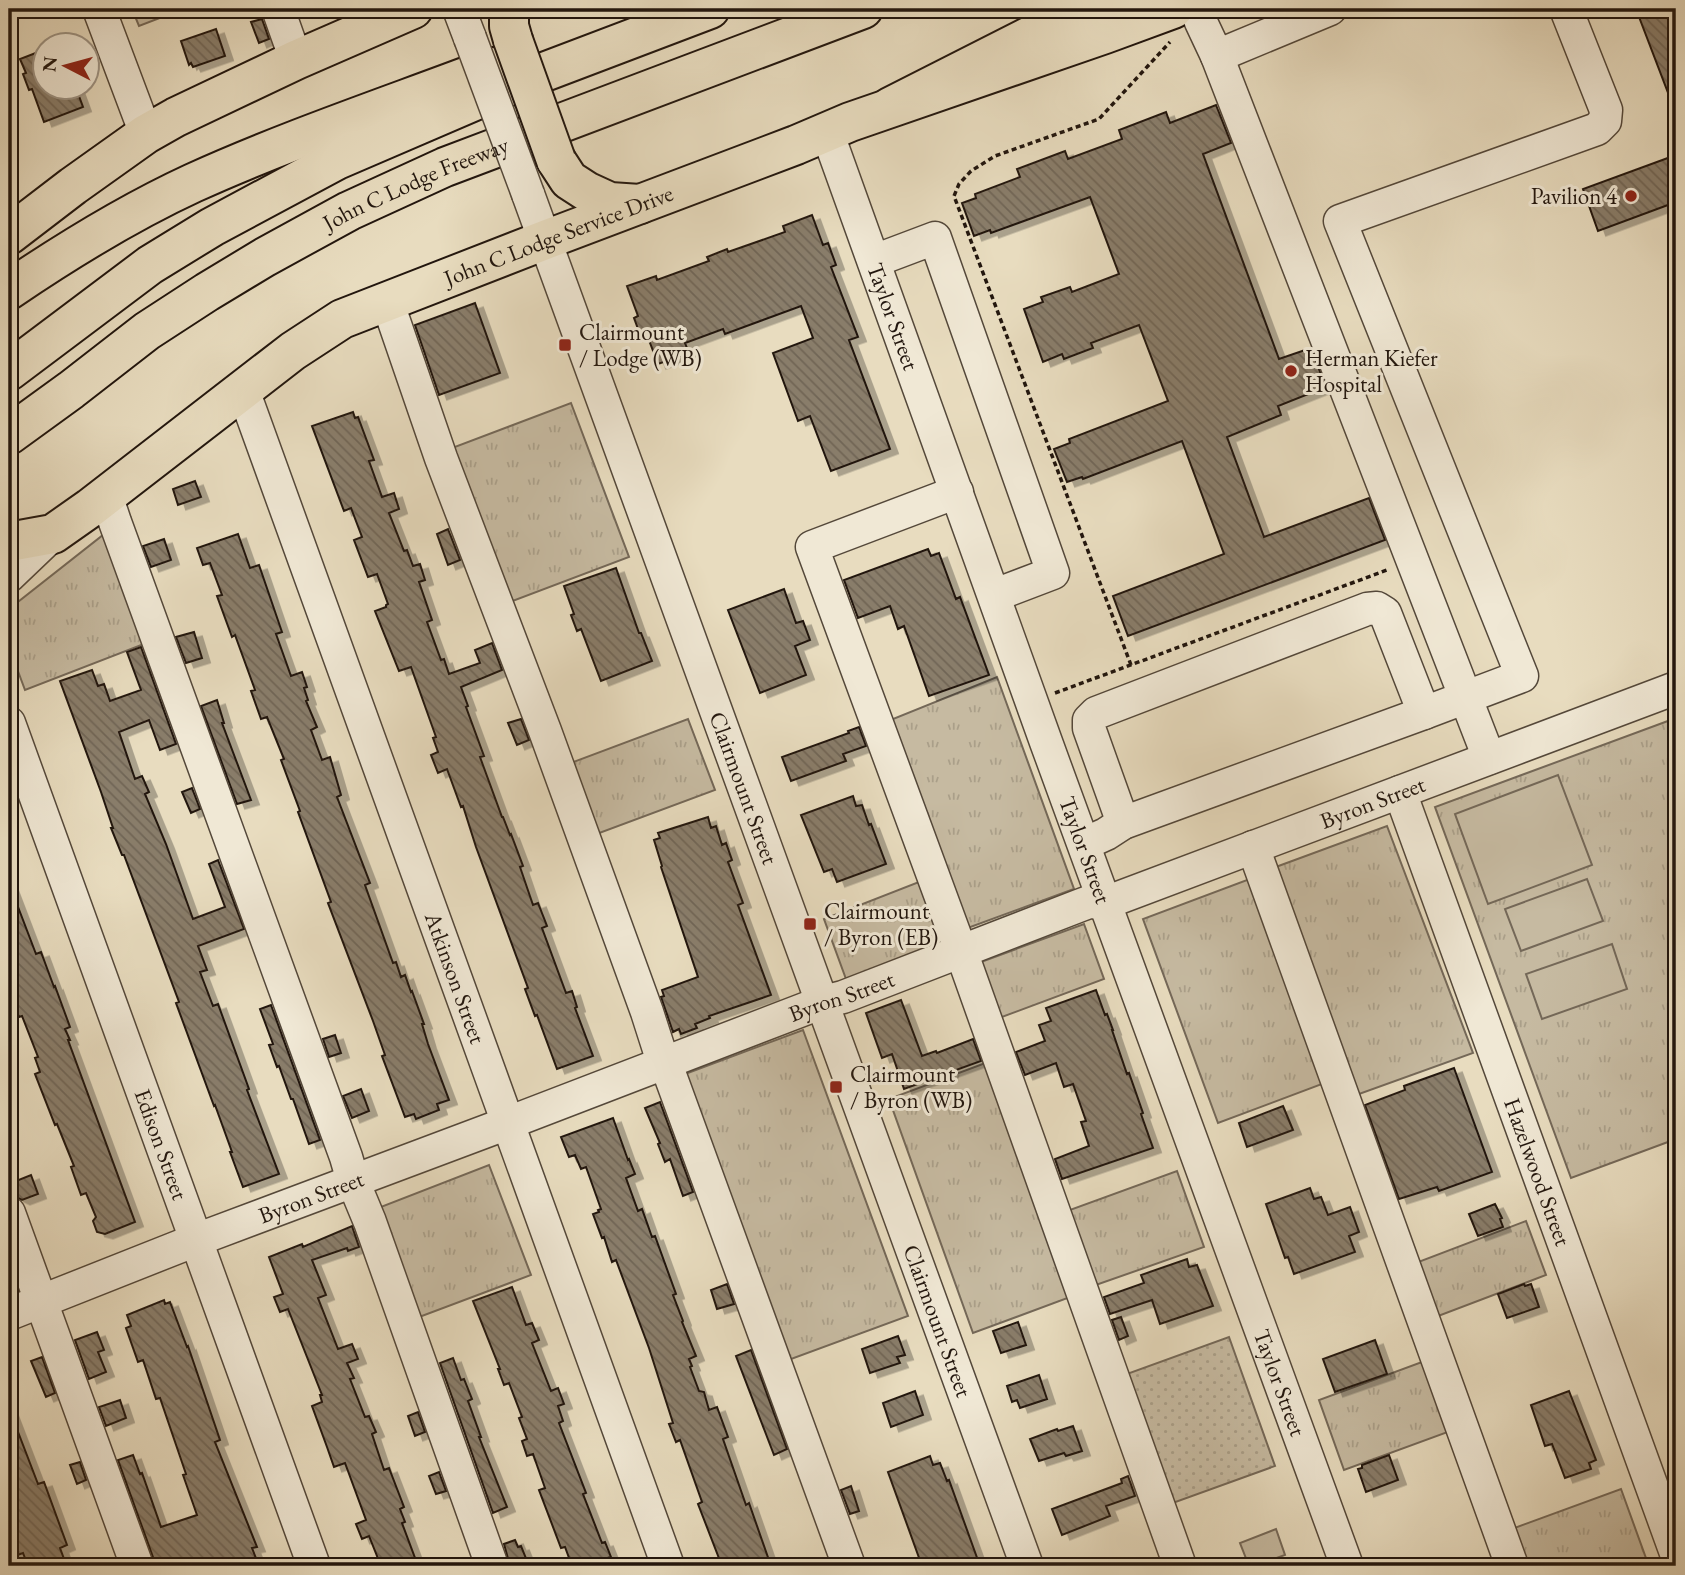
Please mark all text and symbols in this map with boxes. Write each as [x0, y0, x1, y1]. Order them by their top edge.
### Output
north arrow [32, 32, 102, 102]
text: N [36, 55, 63, 73]
street label: John C Lodge Freeway [315, 129, 513, 239]
street label: John C Lodge Service Drive [437, 178, 677, 294]
place label: Pavilion 4 [1531, 181, 1618, 211]
marker: Pavilion 4 [1623, 188, 1639, 204]
street label: Taylor Street [860, 259, 927, 375]
place label: Clairmount / Lodge (WB) [579, 317, 702, 373]
marker: Clairmount / Lodge (WB) [557, 337, 573, 353]
place label: Herman Kiefer Hospital [1305, 343, 1438, 399]
marker: Herman Kiefer Hospital [1283, 363, 1299, 379]
street label: Clairmount Street [703, 707, 786, 869]
street label: Byron Street [1316, 769, 1430, 836]
street label: Taylor Street [1052, 792, 1119, 908]
place label: Clairmount / Byron (EB) [824, 896, 938, 952]
street label: Atkinson Street [418, 907, 493, 1048]
marker: Clairmount / Byron (EB) [802, 916, 818, 932]
street label: Byron Street [784, 963, 899, 1029]
place label: Clairmount / Byron (WB) [850, 1059, 972, 1115]
marker: Clairmount / Byron (WB) [828, 1079, 844, 1095]
street label: Edison Street [128, 1085, 195, 1205]
street label: Hazelwood Street [1497, 1094, 1579, 1251]
street label: Byron Street [254, 1163, 369, 1230]
street label: Clairmount Street [896, 1240, 980, 1402]
street label: Taylor Street [1247, 1325, 1314, 1441]

